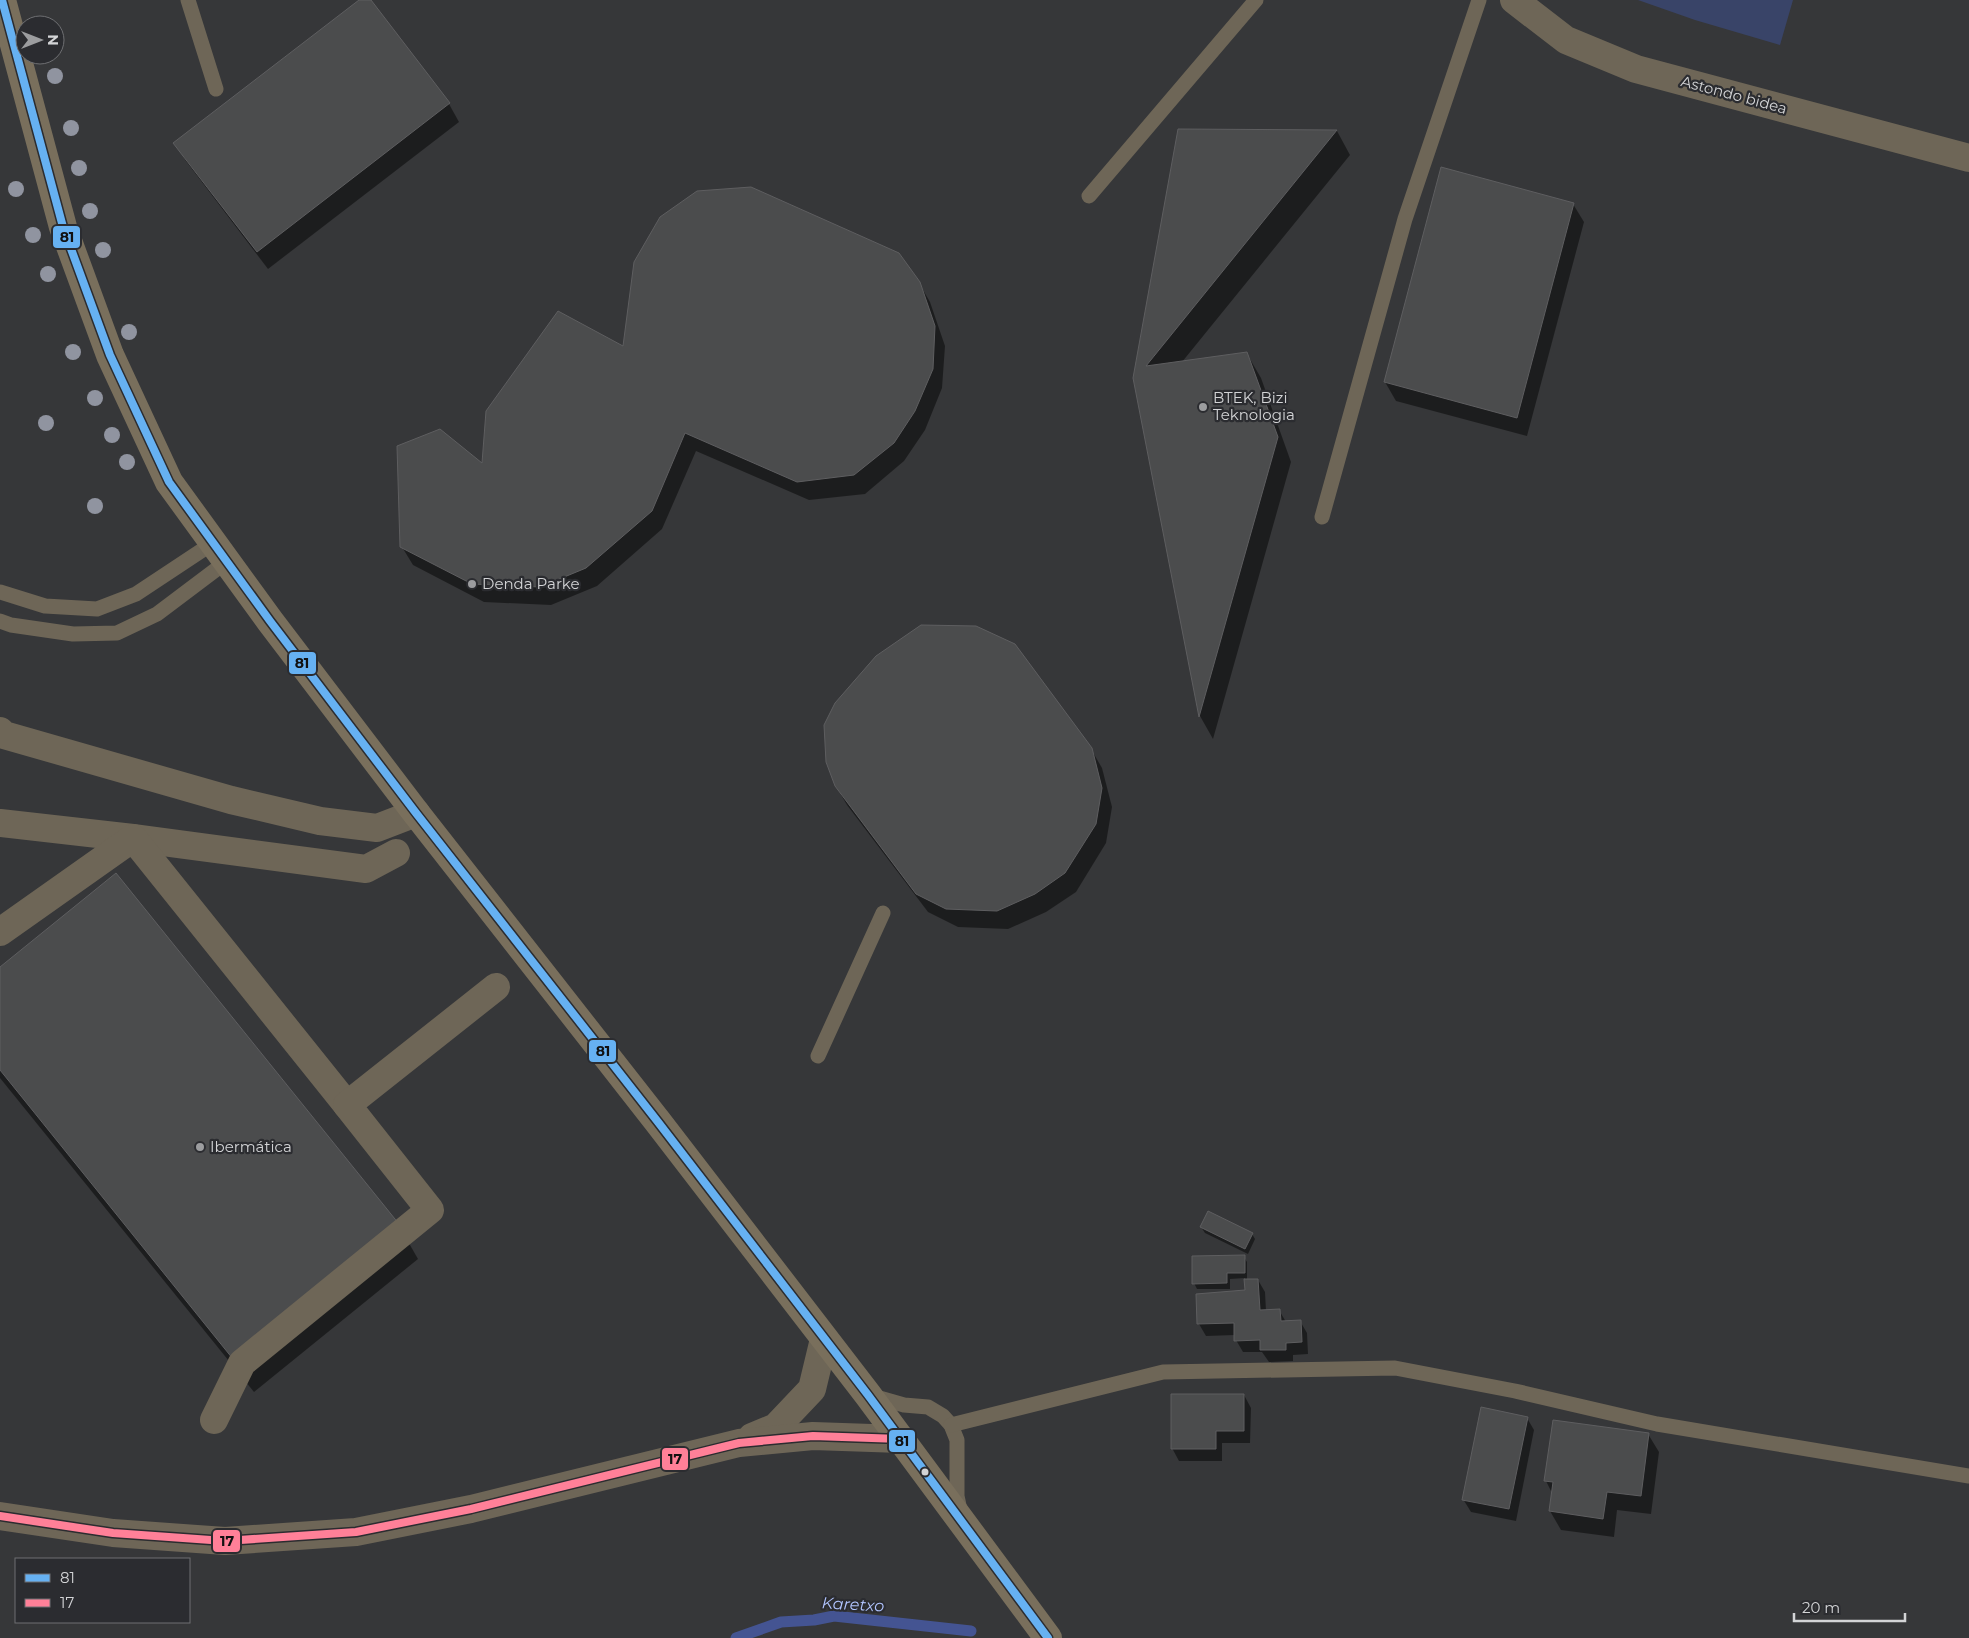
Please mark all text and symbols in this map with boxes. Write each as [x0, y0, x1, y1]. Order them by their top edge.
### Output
north arrow [15, 15, 65, 65]
text: N [44, 34, 62, 46]
street label: Astondo bidea [1679, 71, 1789, 118]
line badge: 81 [52, 225, 81, 249]
text: 81 [60, 228, 74, 246]
place label: BTEK, Bizi Teknologia [1213, 388, 1295, 424]
marker: BTEK, Bizi Teknologia [1197, 401, 1209, 413]
place label: Denda Parke [482, 574, 580, 593]
marker: Denda Parke [466, 578, 478, 590]
line badge: 81 [288, 651, 317, 675]
text: 81 [295, 654, 309, 672]
line badge: 81 [588, 1039, 617, 1063]
text: 81 [596, 1042, 610, 1060]
place label: Ibermática [210, 1137, 292, 1156]
marker: Ibermática [194, 1141, 206, 1153]
line badge: 81 [888, 1429, 916, 1453]
text: 81 [895, 1432, 909, 1450]
line badge: 17 [661, 1447, 689, 1471]
text: 17 [668, 1450, 682, 1468]
unlabelled marker [920, 1467, 930, 1477]
line badge: 17 [212, 1529, 241, 1553]
text: 17 [220, 1532, 234, 1550]
legend [15, 1558, 190, 1623]
text: 81 [60, 1568, 75, 1587]
scale bar [1794, 1590, 1905, 1622]
text: 17 [60, 1593, 74, 1612]
water label: Karetxo [821, 1593, 885, 1616]
text: 20 m [1802, 1598, 1840, 1617]

